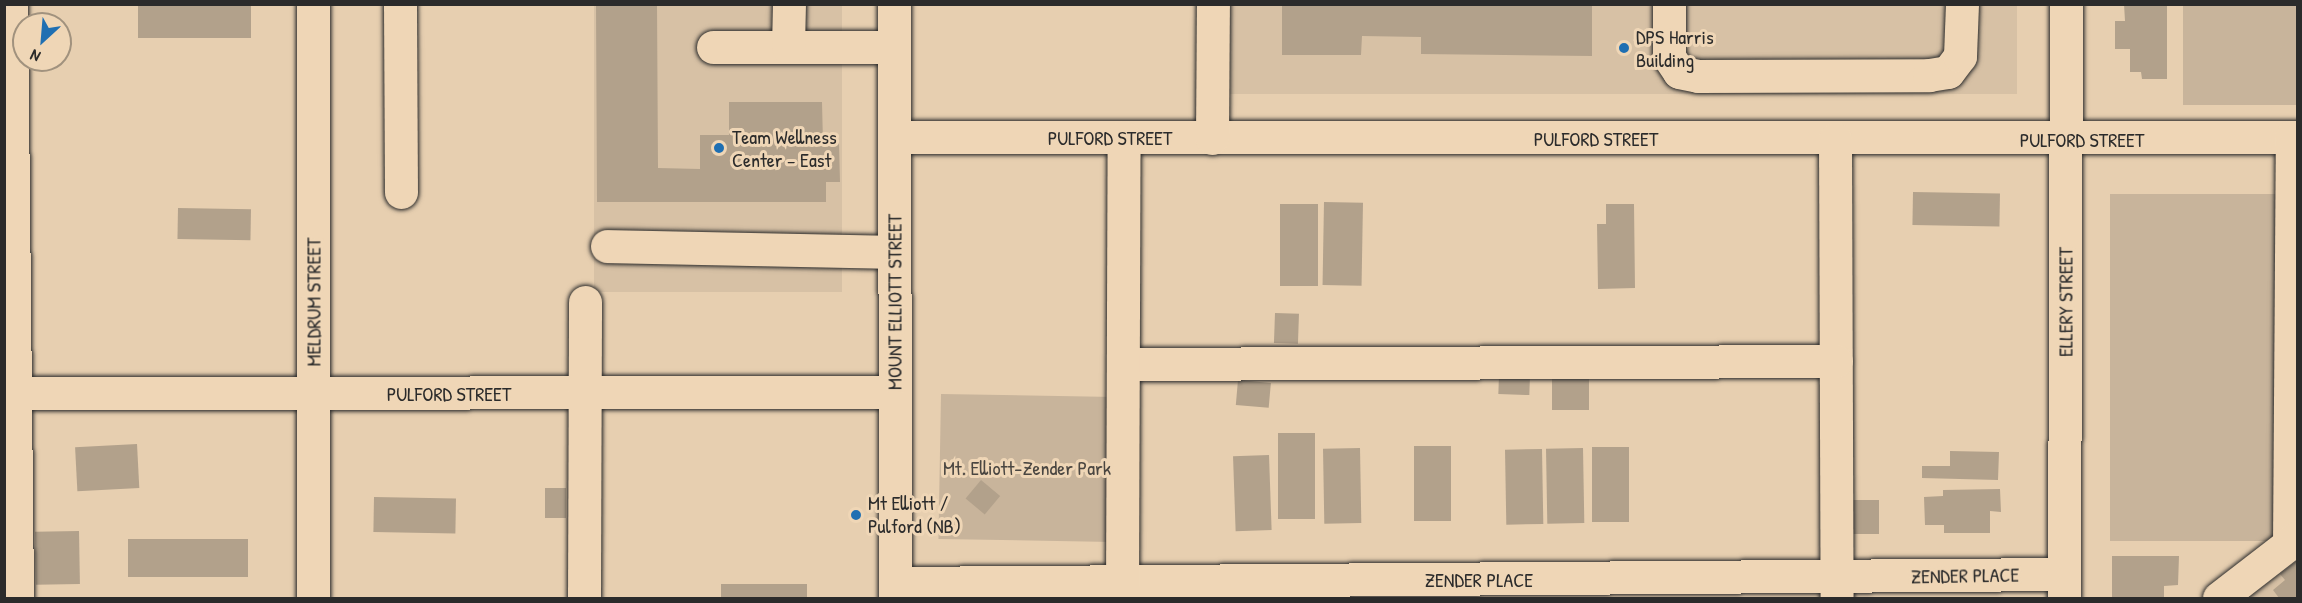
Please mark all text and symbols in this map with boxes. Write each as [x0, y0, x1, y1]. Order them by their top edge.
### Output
north arrow [12, 12, 72, 72]
place label: DPS Harris Building [1636, 24, 1714, 71]
marker: DPS Harris Building [1617, 41, 1631, 55]
text: N [26, 45, 44, 68]
place label: Team Wellness Center – East [732, 124, 837, 171]
street label: PULFORD STREET [1048, 125, 1172, 149]
street label: PULFORD STREET [1534, 126, 1658, 150]
street label: PULFORD STREET [2020, 127, 2144, 151]
marker: Team Wellness Center – East [710, 139, 728, 157]
street label: MOUNT ELLIOTT STREET [882, 214, 906, 390]
street label: MELDRUM STREET [301, 238, 325, 366]
street label: ELLERY STREET [2053, 247, 2077, 357]
street label: PULFORD STREET [387, 381, 511, 405]
park label: Mt. Elliott-Zender Park [943, 455, 1111, 479]
place label: Mt Elliott / Pulford (NB) [868, 491, 961, 538]
marker: Mt Elliott / Pulford (NB) [849, 508, 863, 522]
street label: ZENDER PLACE [1911, 562, 2019, 588]
street label: ZENDER PLACE [1425, 567, 1533, 591]

